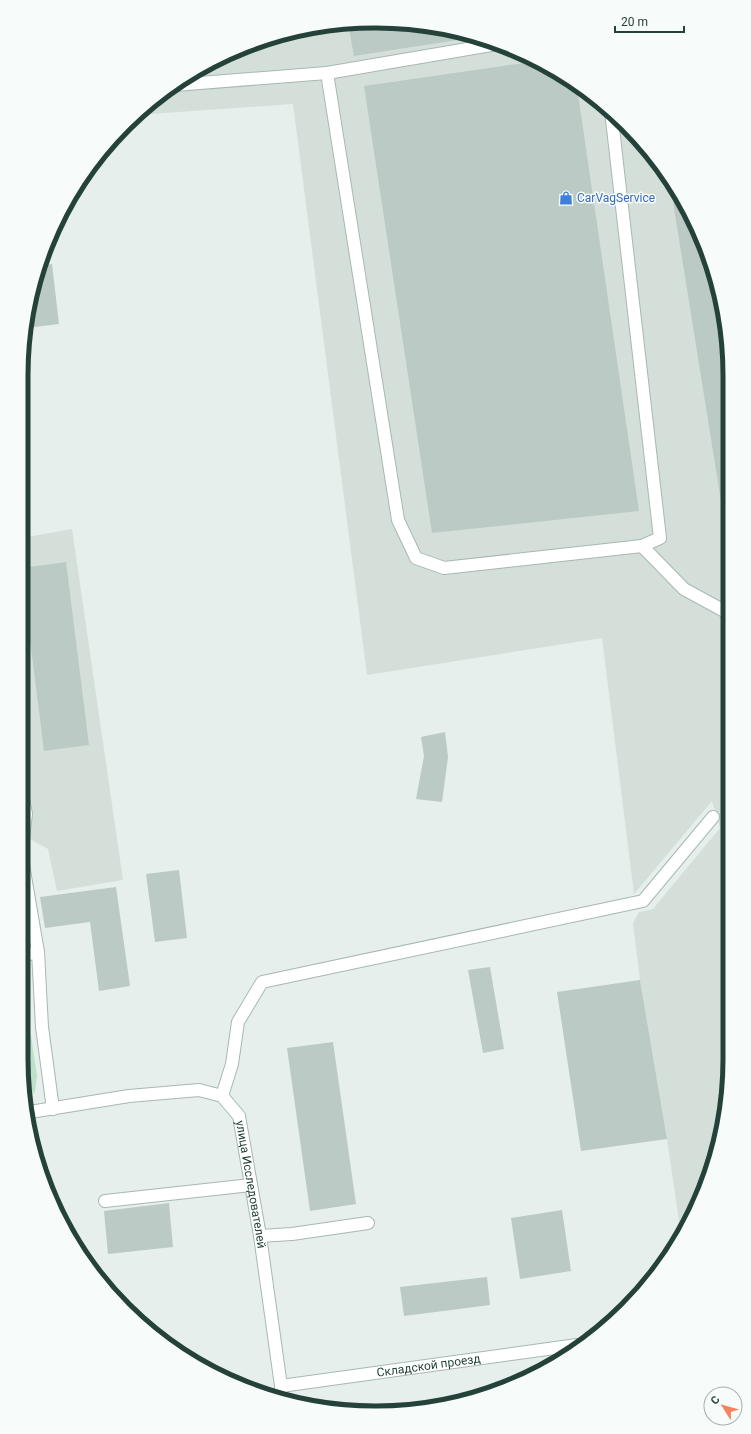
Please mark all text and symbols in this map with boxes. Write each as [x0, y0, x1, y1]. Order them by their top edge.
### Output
scale bar [615, 8, 684, 34]
text: 20 m [621, 15, 648, 29]
shop icon: CarVagService [558, 190, 574, 206]
place label: CarVagService [577, 191, 655, 205]
street label: улица Исследователей [233, 1119, 269, 1249]
street label: Складской проезд [376, 1351, 481, 1380]
north arrow [703, 1386, 743, 1426]
text: С [708, 1393, 723, 1407]

